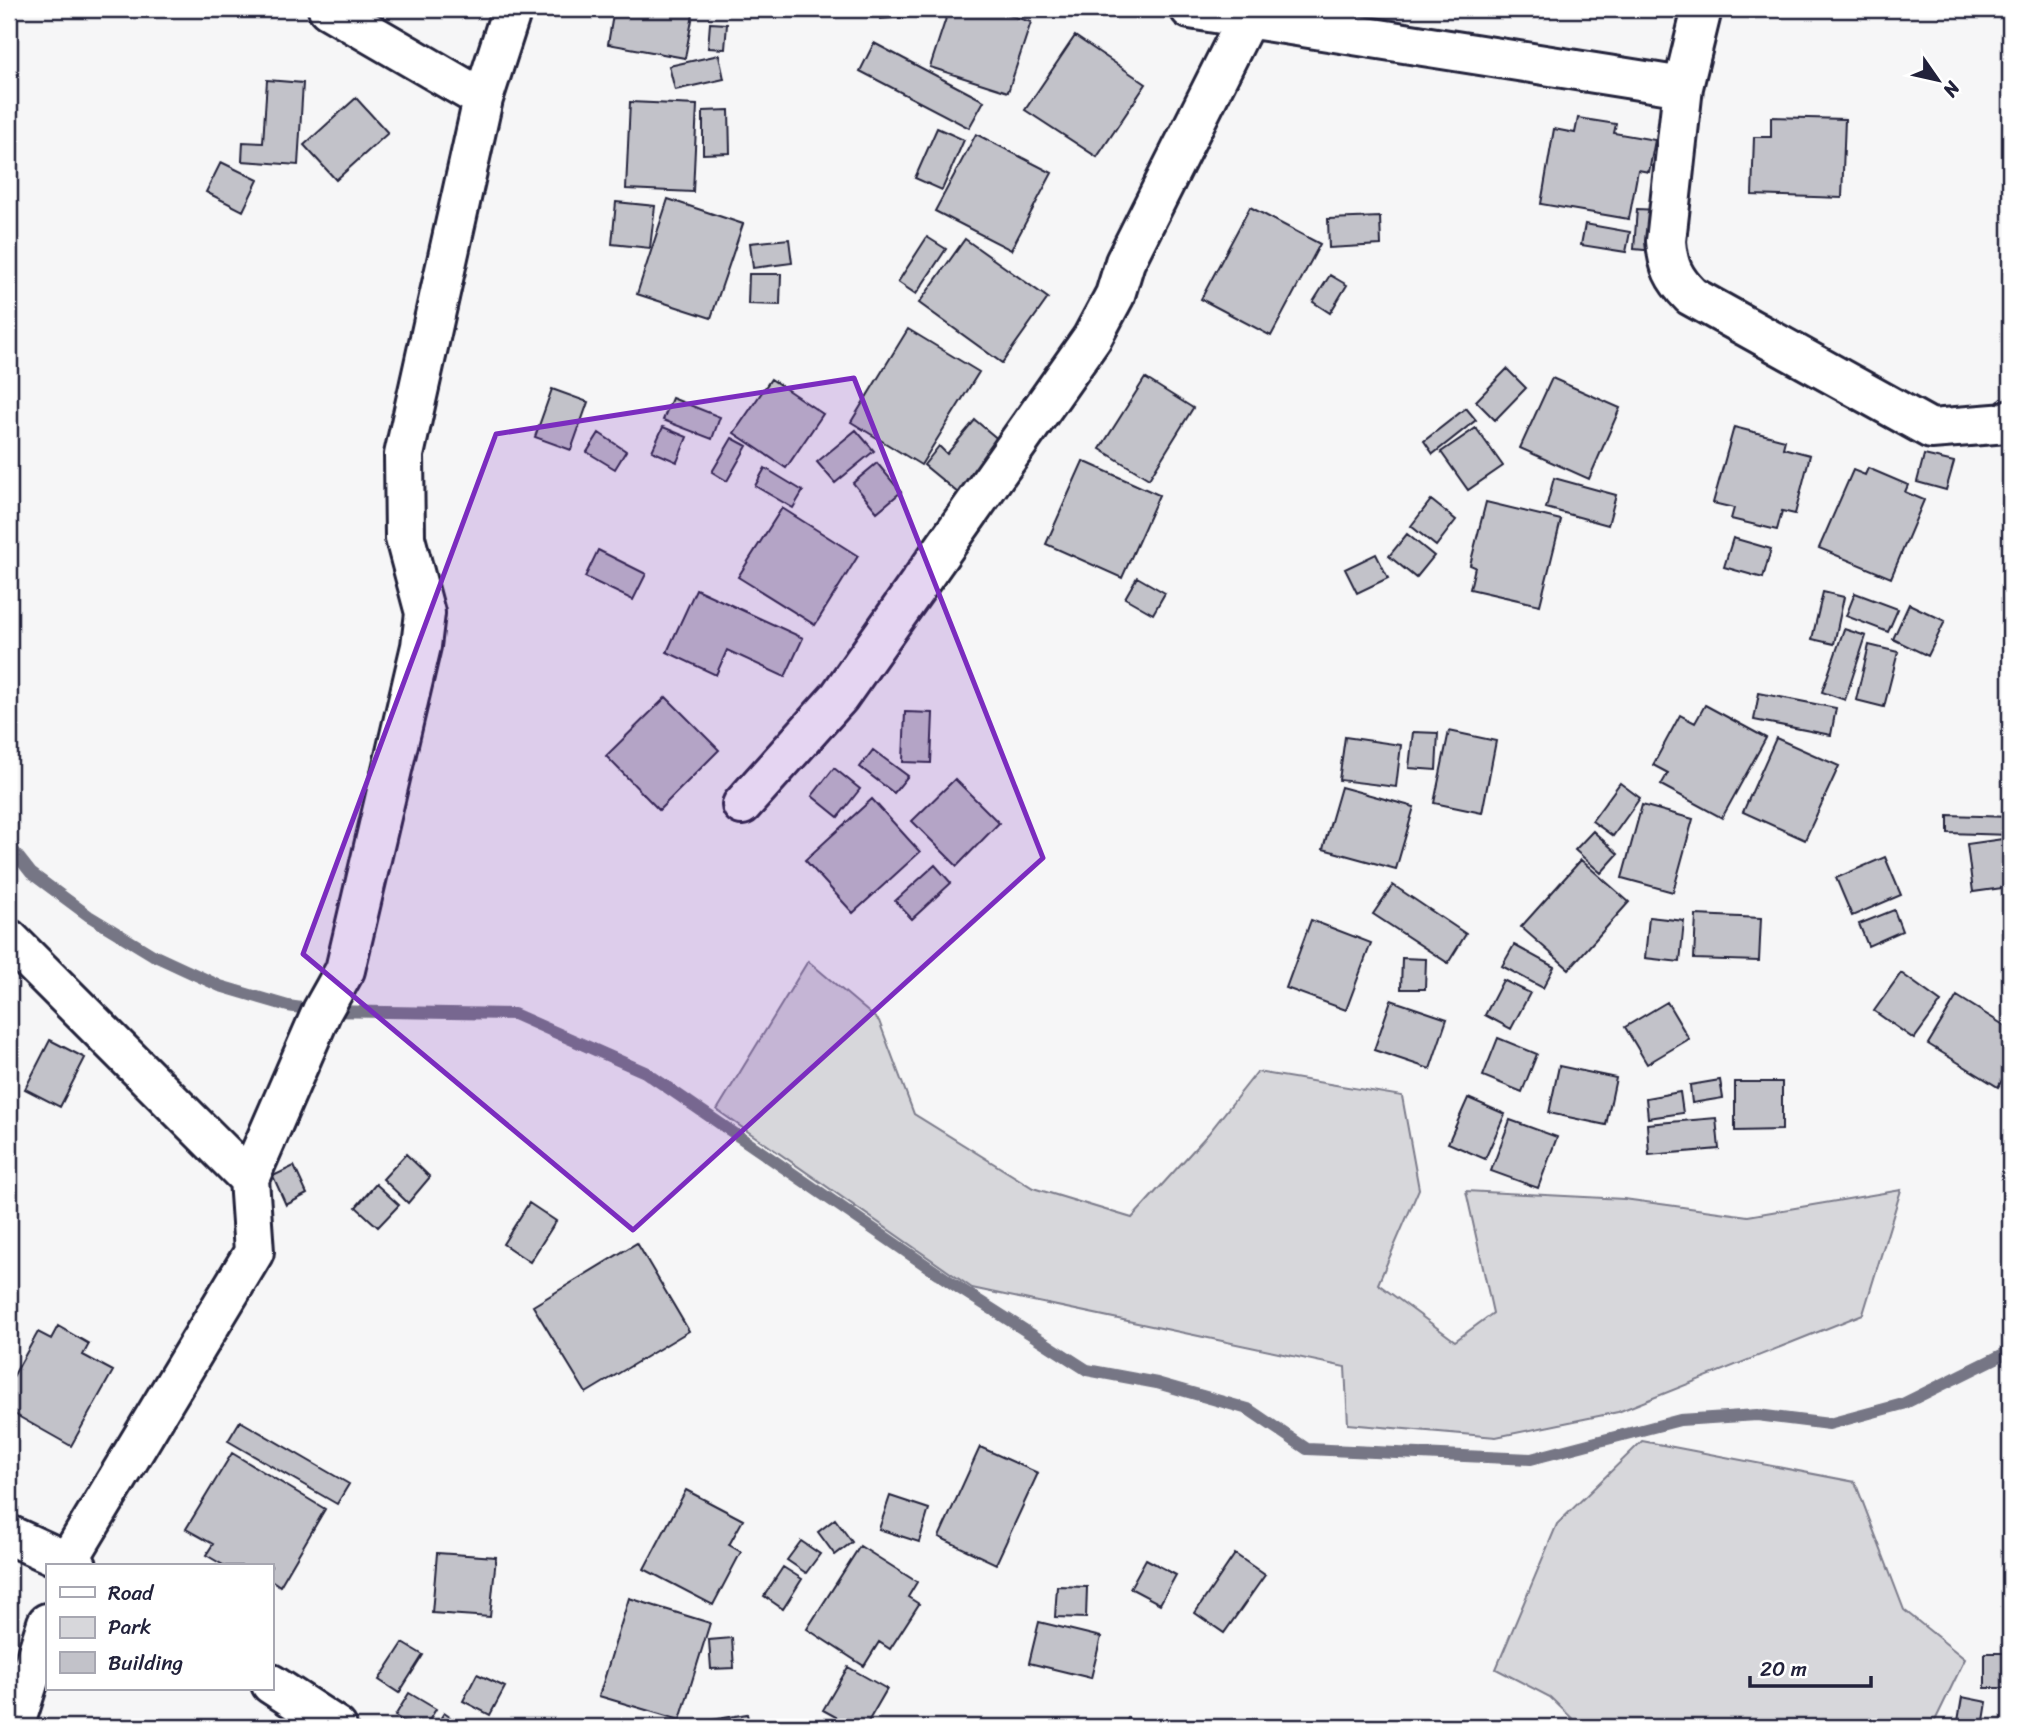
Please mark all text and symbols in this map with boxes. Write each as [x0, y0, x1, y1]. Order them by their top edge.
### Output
north arrow [1904, 46, 1974, 116]
text: N [1934, 74, 1970, 105]
legend [46, 1564, 273, 1690]
text: Road [108, 1574, 155, 1612]
text: Park [108, 1608, 151, 1646]
text: Building [108, 1644, 184, 1682]
scale bar [1750, 1645, 1870, 1689]
text: 20 m [1760, 1650, 1807, 1688]

